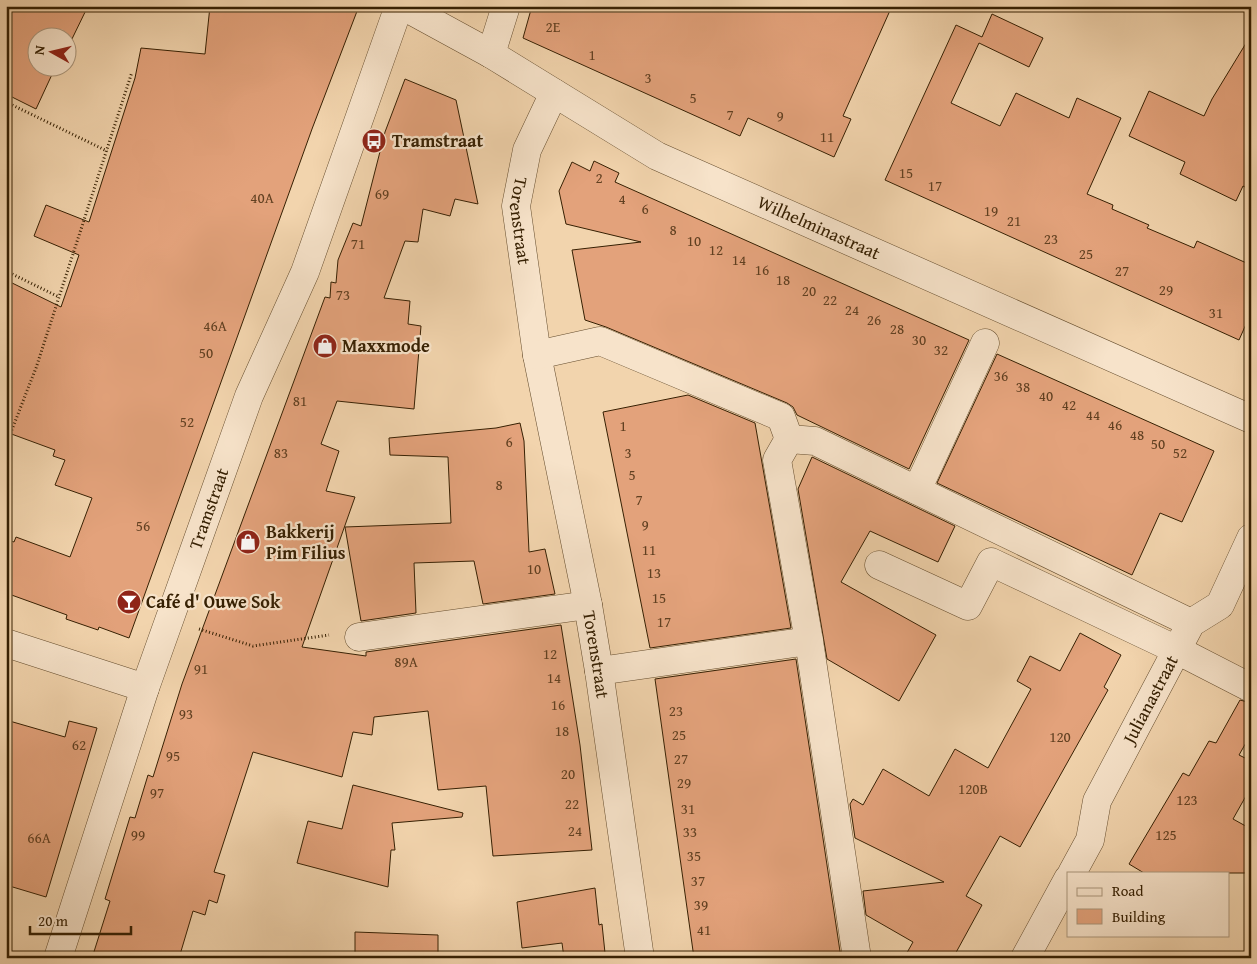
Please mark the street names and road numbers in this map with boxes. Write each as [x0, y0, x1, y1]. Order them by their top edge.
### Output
street label: Torenstraat [503, 175, 538, 267]
street label: Wilhelminastraat [753, 188, 885, 266]
street label: Tramstraat [181, 463, 236, 553]
street label: Torenstraat [576, 609, 617, 701]
street label: Julianastraat [1115, 650, 1185, 750]

